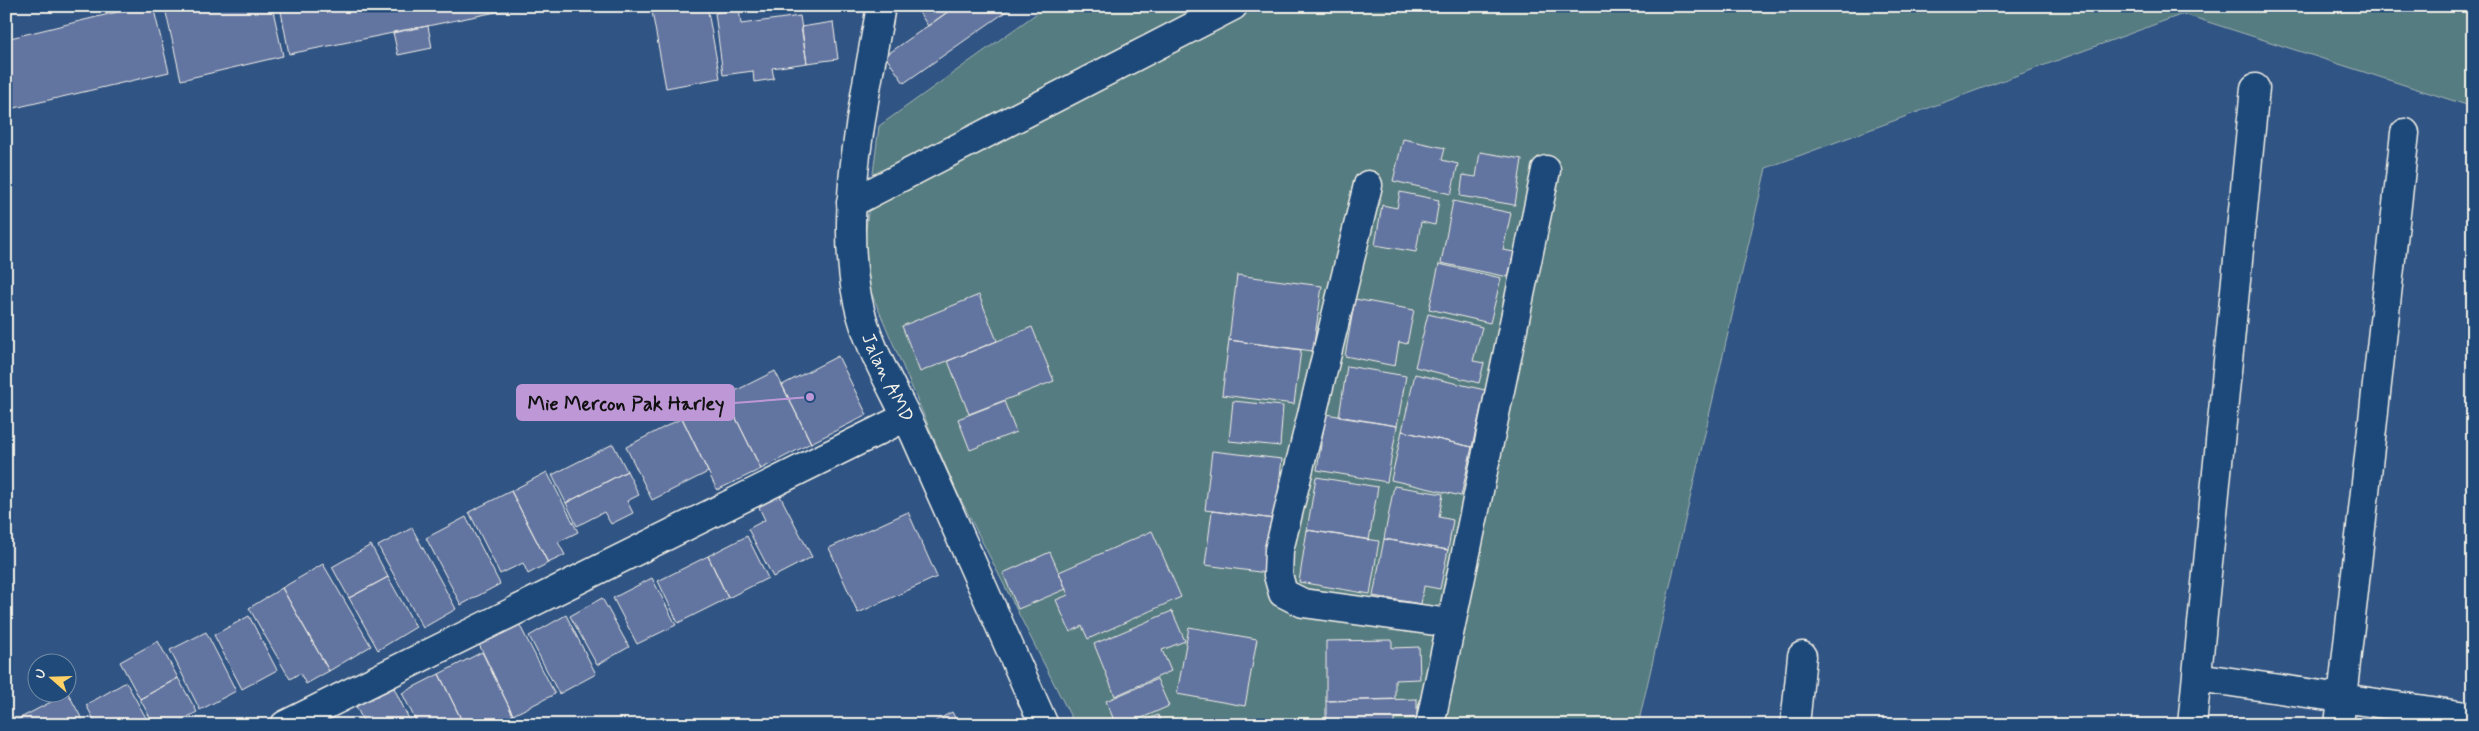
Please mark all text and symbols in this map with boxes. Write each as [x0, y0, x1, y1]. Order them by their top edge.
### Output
street label: Jalan AMD [856, 329, 919, 426]
callout: Mie Mercon Pak Harley [517, 385, 734, 420]
text: Mie Mercon Pak Harley [527, 391, 725, 418]
north arrow [28, 654, 78, 704]
text: U [31, 667, 51, 681]

